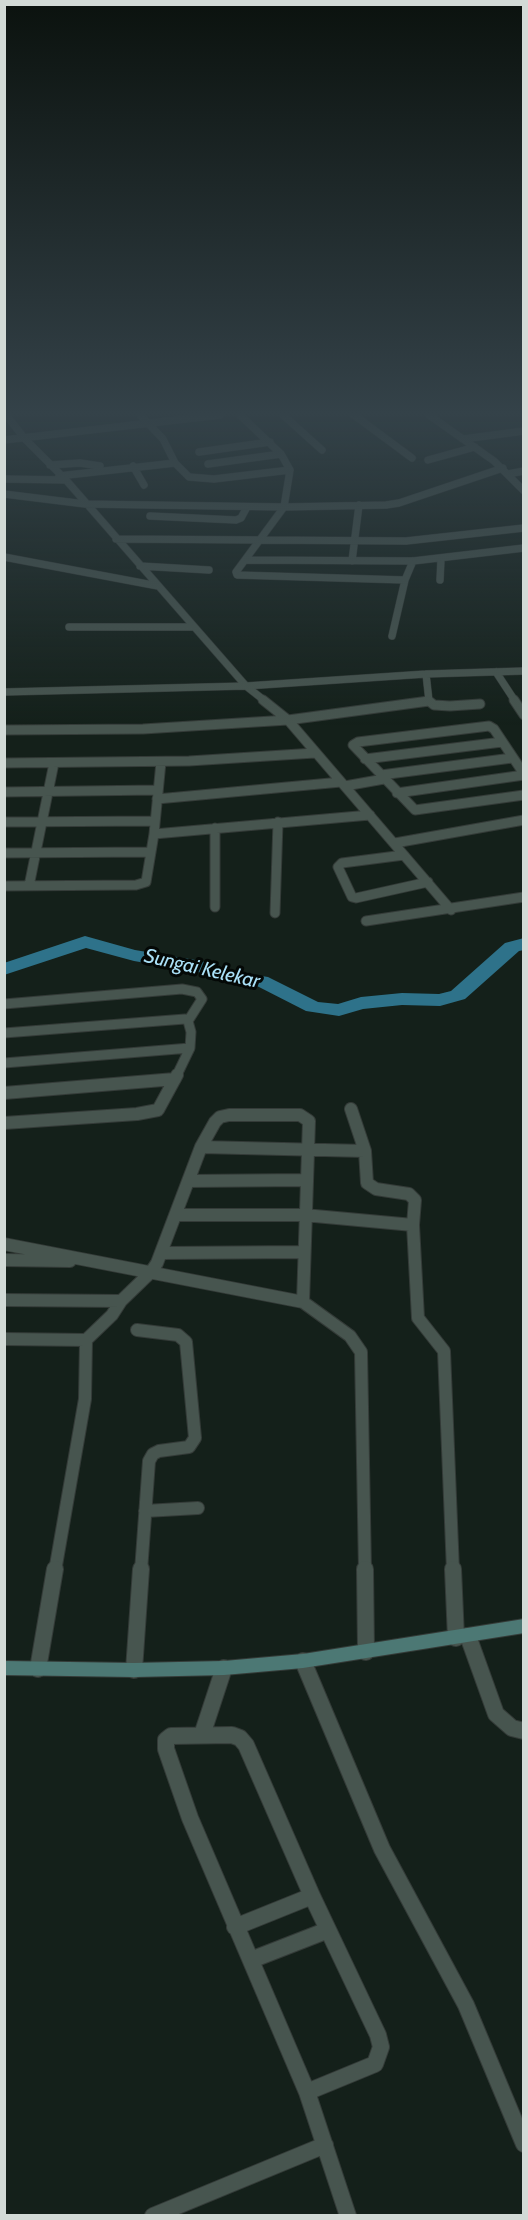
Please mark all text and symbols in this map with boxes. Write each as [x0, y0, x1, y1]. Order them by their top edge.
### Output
water label: Sungai Kelekar [142, 944, 262, 994]

